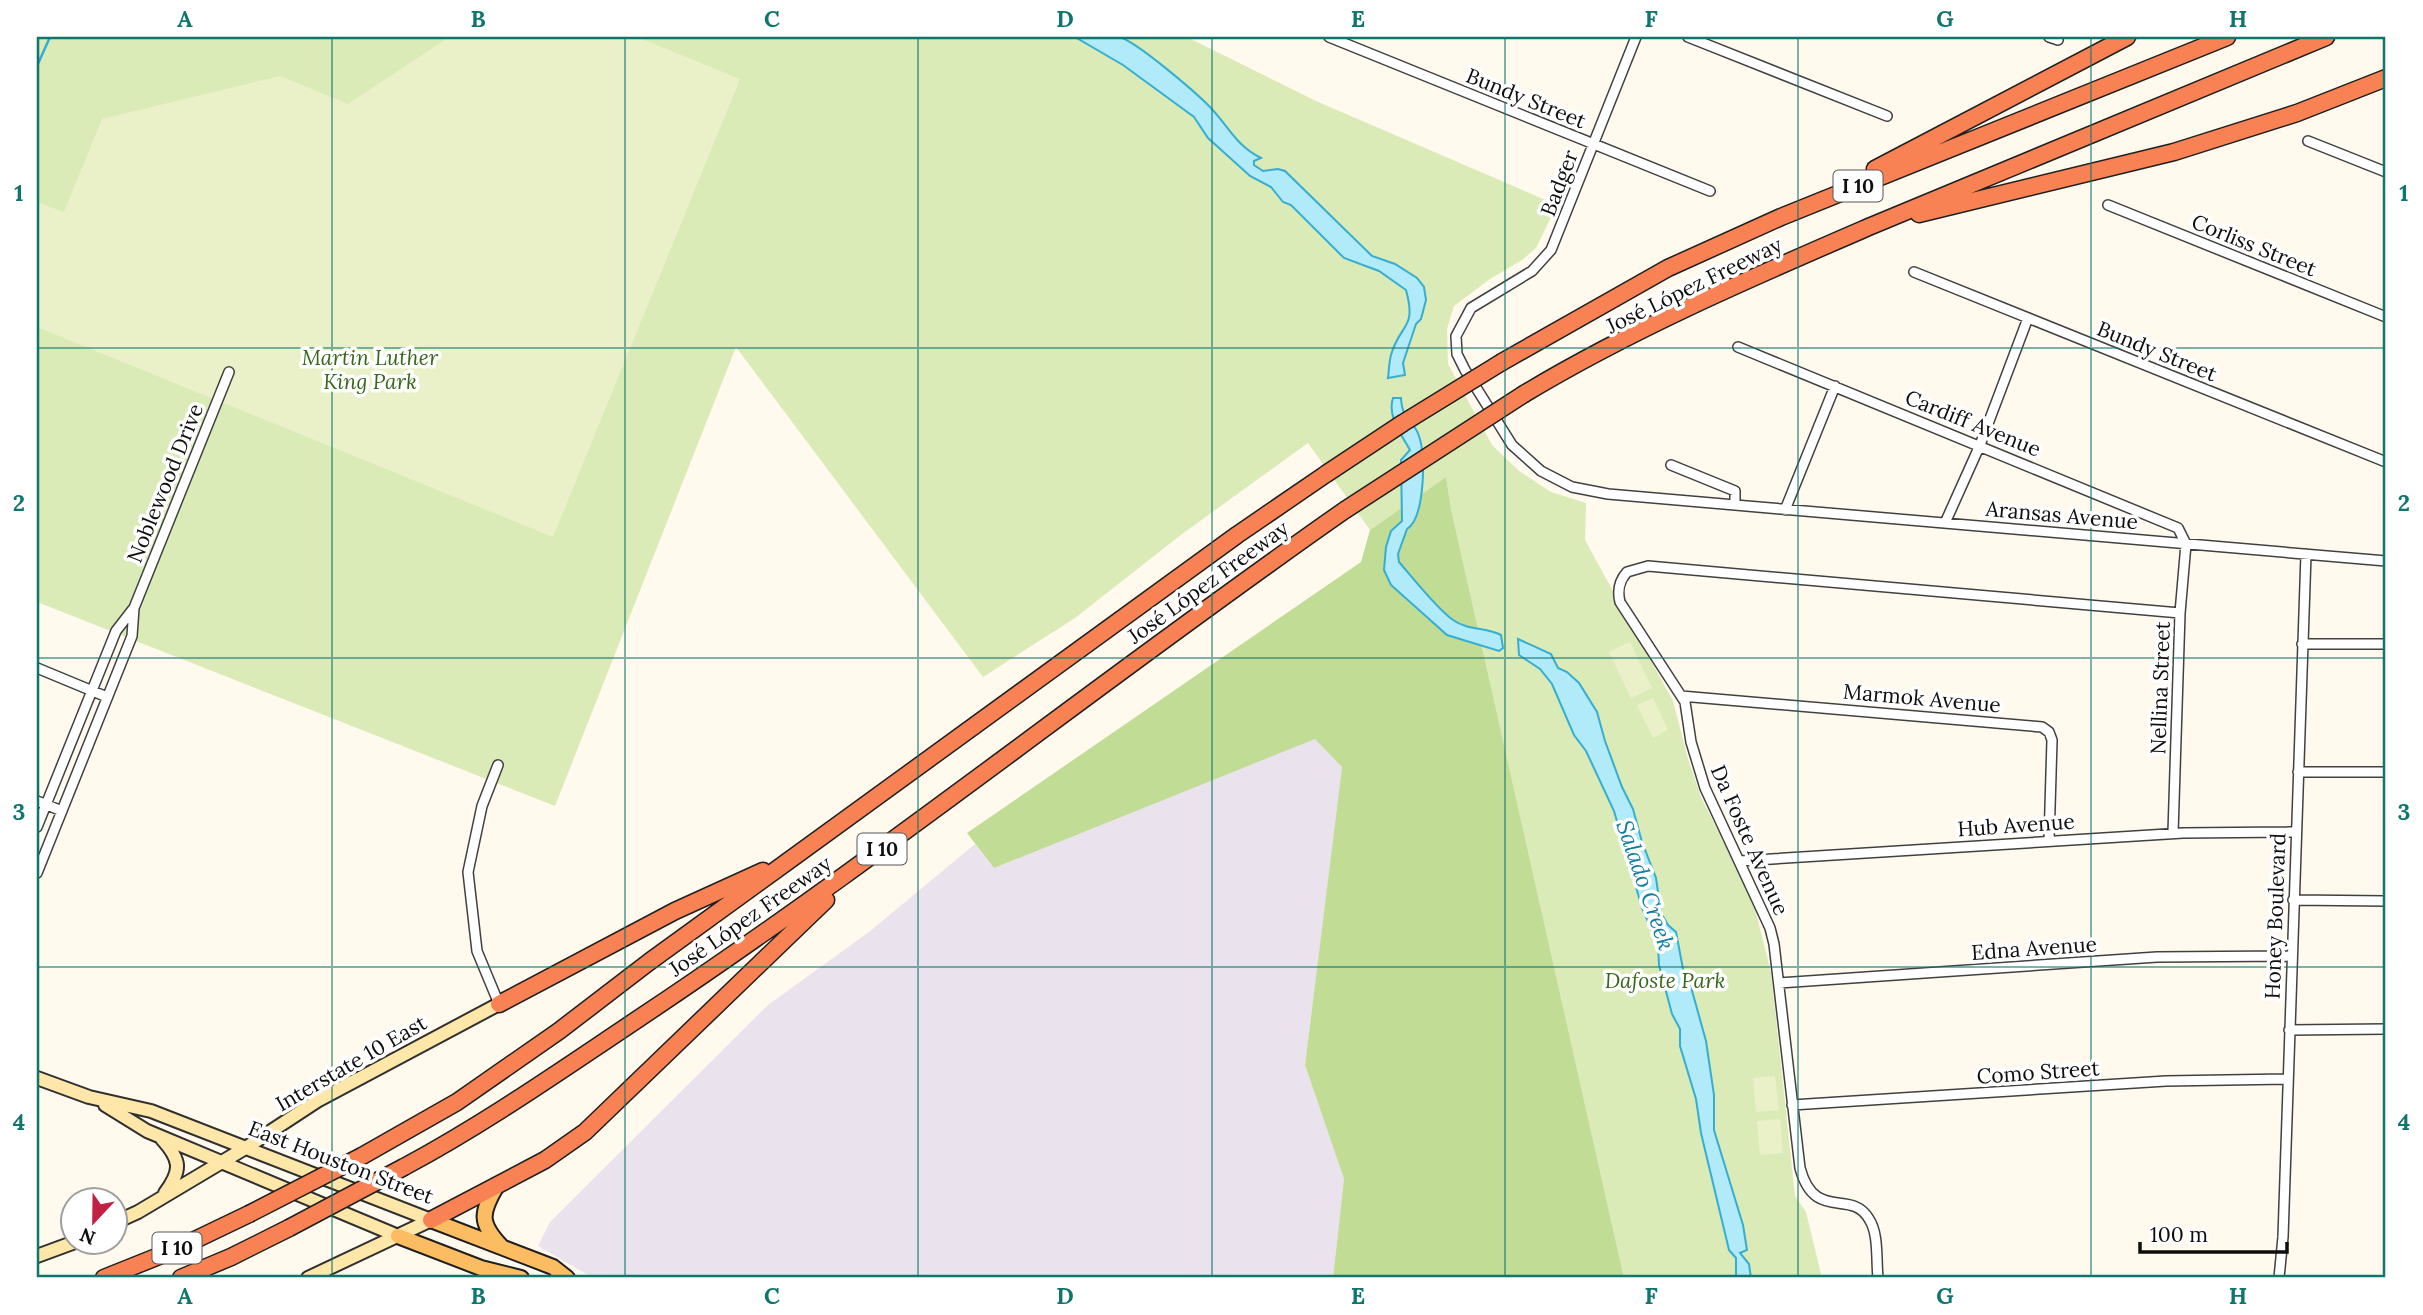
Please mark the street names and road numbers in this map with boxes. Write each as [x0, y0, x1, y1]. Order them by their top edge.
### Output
street label: Bundy Street [1462, 62, 1591, 135]
street label: Badger [1534, 146, 1584, 220]
road number: I 10 [1834, 170, 1882, 202]
street label: Corliss Street [2188, 208, 2321, 283]
street label: José López Freeway [1601, 231, 1786, 340]
street label: Bundy Street [2093, 315, 2222, 388]
street label: Cardiff Avenue [1901, 383, 2045, 463]
street label: Noblewood Drive [121, 400, 209, 566]
street label: Aransas Avenue [1984, 495, 2139, 535]
street label: José López Freeway [1121, 515, 1294, 650]
street label: Nellina Street [2144, 620, 2176, 755]
street label: Marmok Avenue [1842, 678, 2002, 718]
street label: Da Foste Avenue [1705, 761, 1795, 919]
street label: Hub Avenue [1956, 807, 2076, 843]
street label: Honey Boulevard [2259, 832, 2291, 1000]
road number: I 10 [858, 834, 906, 864]
street label: José López Freeway [663, 850, 837, 983]
street label: Edna Avenue [1970, 930, 2098, 966]
street label: Interstate 10 East [271, 1008, 432, 1117]
street label: Como Street [1976, 1054, 2101, 1090]
street label: East Houston Street [245, 1114, 438, 1210]
road number: I 10 [152, 1232, 202, 1264]

